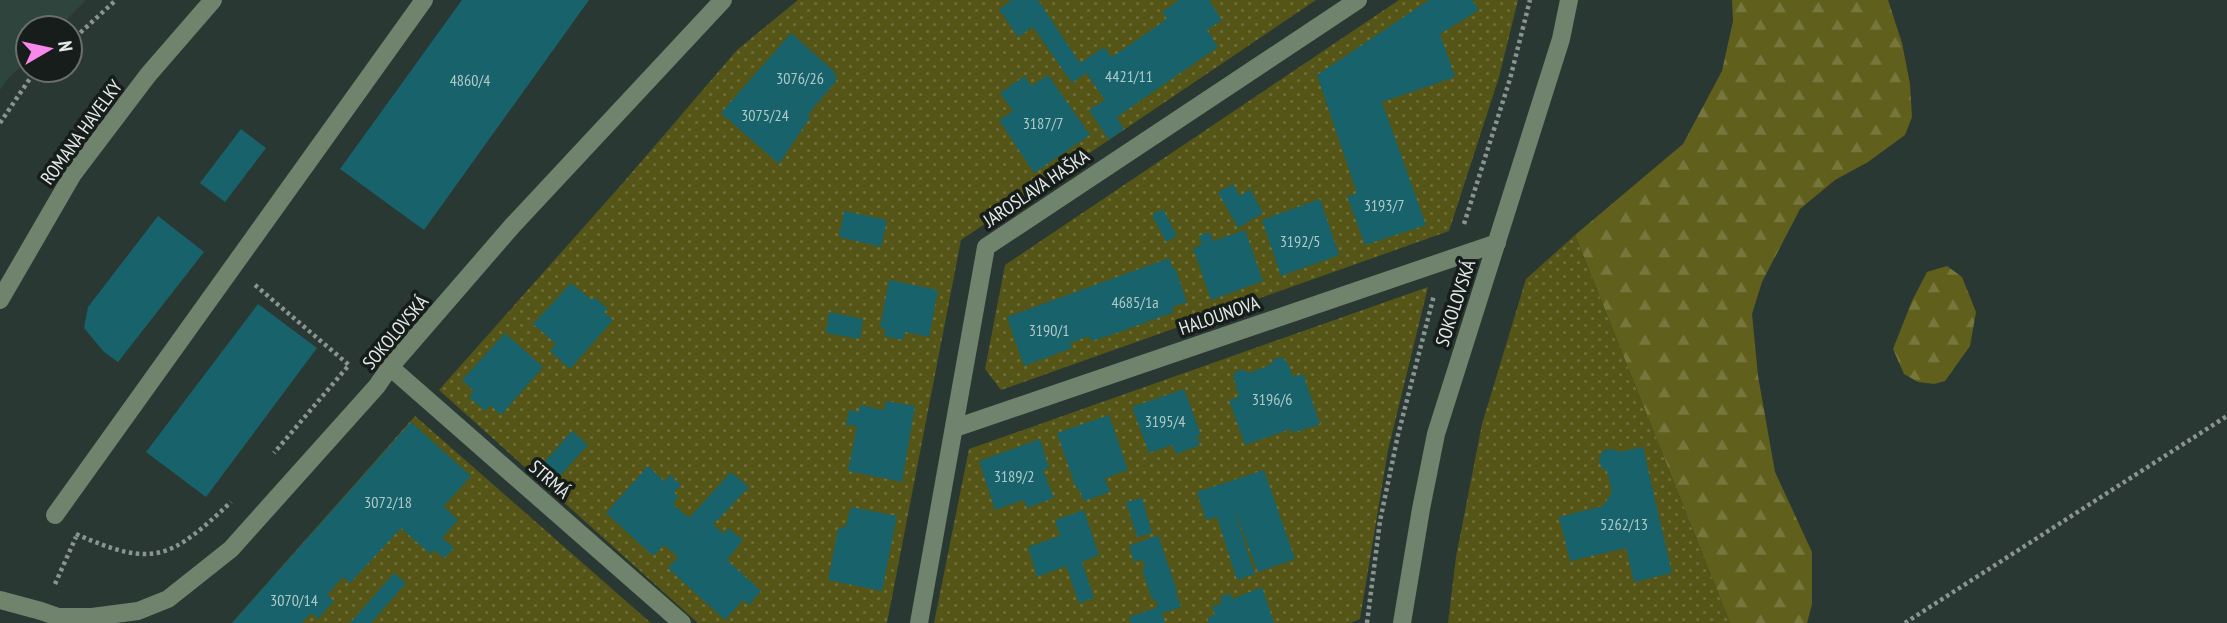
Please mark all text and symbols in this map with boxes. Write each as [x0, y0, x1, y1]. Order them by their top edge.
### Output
north arrow [14, 14, 84, 84]
text: N [53, 39, 78, 53]
house number: 4421/11 [1105, 66, 1153, 86]
house number: 3076/26 [776, 68, 824, 88]
house number: 4860/4 [450, 70, 490, 90]
street label: ROMANA HAVELKY [35, 75, 127, 189]
house number: 3075/24 [741, 105, 789, 125]
house number: 3187/7 [1023, 113, 1063, 133]
street label: JAROSLAVA HAŠKA [978, 144, 1094, 233]
house number: 3193/7 [1364, 195, 1404, 215]
house number: 3192/5 [1280, 231, 1320, 251]
street label: SOKOLOVSKÁ [1430, 257, 1480, 349]
street label: SOKOLOVSKÁ [357, 290, 433, 374]
street label: HALOUNOVA [1176, 290, 1262, 340]
house number: 4685/1a [1111, 292, 1159, 312]
house number: 3190/1 [1029, 320, 1069, 340]
house number: 3196/6 [1252, 389, 1292, 409]
house number: 3195/4 [1145, 411, 1185, 431]
street label: STRMÁ [524, 455, 576, 503]
house number: 3189/2 [994, 466, 1034, 486]
house number: 3072/18 [364, 492, 412, 512]
house number: 5262/13 [1600, 514, 1648, 534]
house number: 3070/14 [270, 590, 318, 610]

